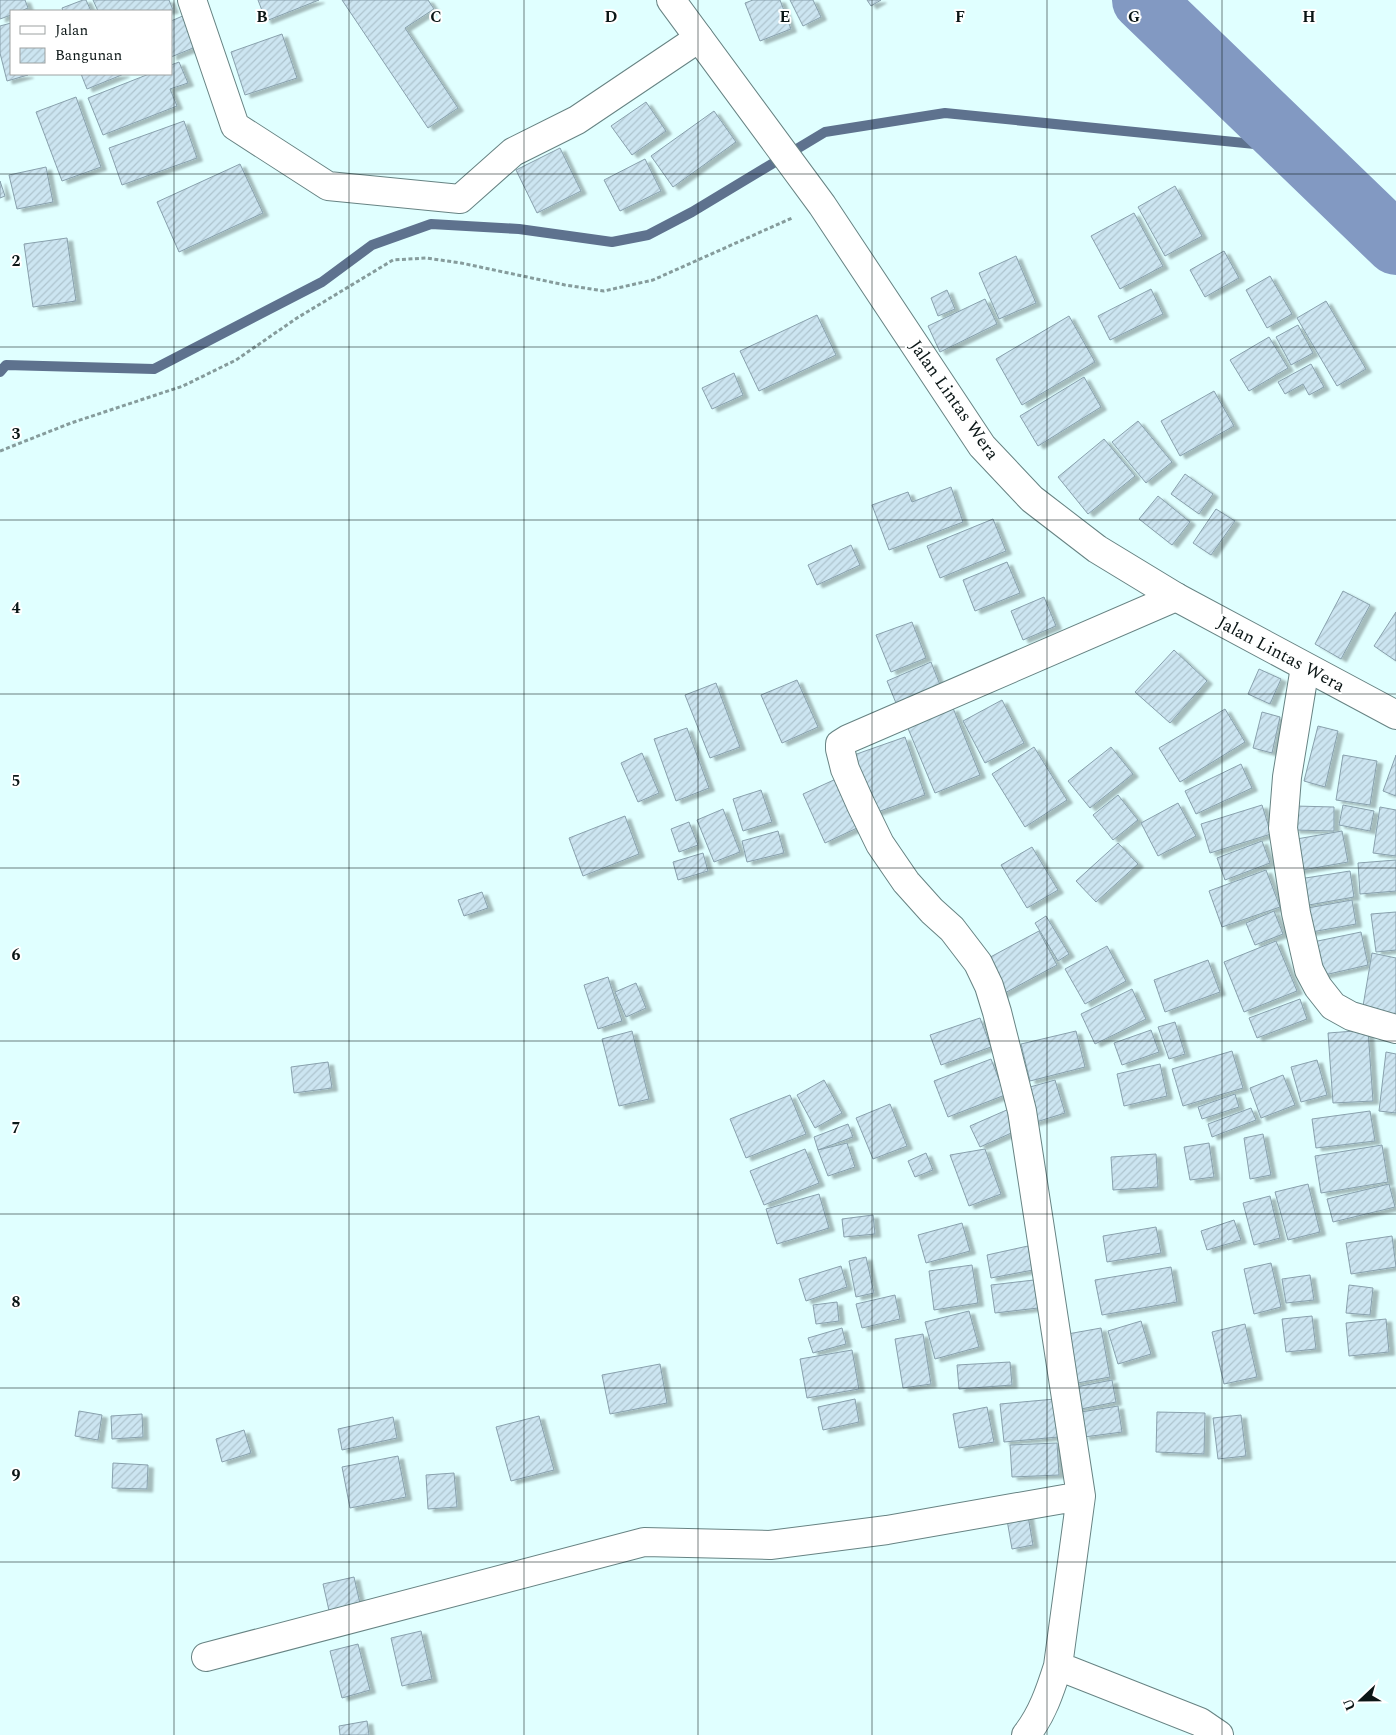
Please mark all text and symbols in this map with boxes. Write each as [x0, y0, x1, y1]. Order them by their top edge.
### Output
text: B [256, 5, 268, 29]
text: C [430, 5, 442, 29]
text: D [605, 5, 618, 29]
text: E [780, 5, 790, 29]
text: F [955, 5, 965, 29]
text: G [1128, 5, 1140, 29]
text: H [1302, 5, 1316, 29]
legend [10, 10, 172, 75]
text: Jalan [55, 19, 88, 42]
text: Bangunan [55, 44, 122, 67]
text: 2 [12, 249, 21, 273]
street label: Jalan Lintas Wera [902, 334, 1006, 466]
text: 3 [12, 422, 21, 446]
text: 4 [12, 596, 21, 620]
street label: Jalan Lintas Wera [1212, 609, 1350, 699]
text: 5 [12, 769, 20, 793]
text: 6 [12, 943, 21, 967]
text: 7 [12, 1116, 21, 1140]
text: 8 [12, 1290, 21, 1314]
text: 9 [12, 1463, 21, 1487]
north arrow [1336, 1675, 1386, 1725]
text: U [1337, 1695, 1361, 1714]

